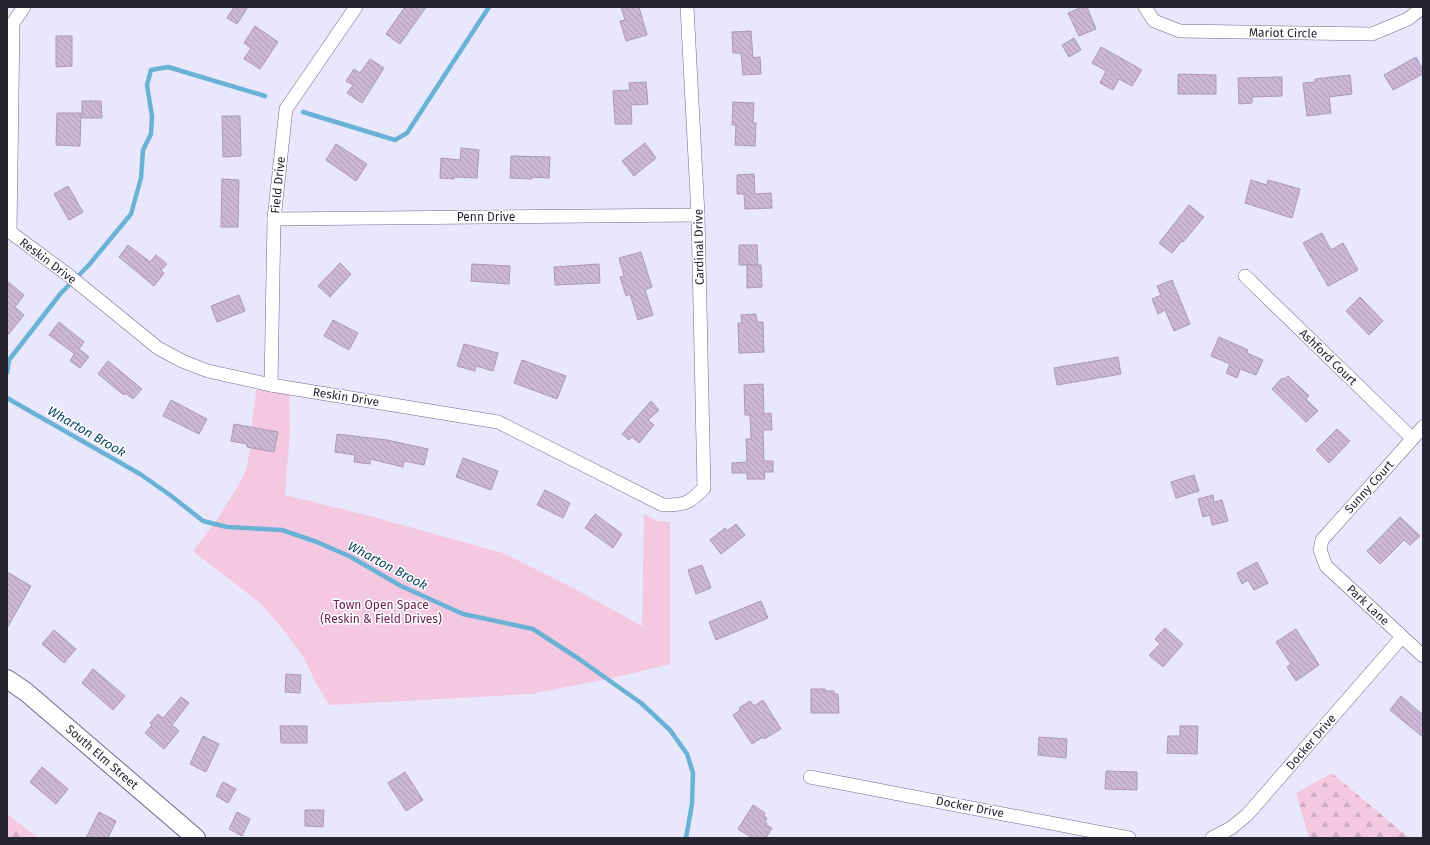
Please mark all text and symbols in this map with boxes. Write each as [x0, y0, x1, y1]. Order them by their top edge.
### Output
street label: Mariot Circle [1249, 25, 1317, 41]
street label: Field Drive [268, 156, 288, 214]
street label: Cardinal Drive [691, 209, 707, 285]
street label: Penn Drive [457, 210, 515, 224]
street label: Reskin Drive [17, 235, 79, 287]
street label: Ashford Court [1296, 326, 1360, 388]
street label: Reskin Drive [312, 385, 380, 409]
water label: Wharton Brook [45, 403, 129, 460]
street label: Sunny Court [1342, 457, 1397, 516]
water label: Wharton Brook [345, 538, 430, 593]
street label: Park Lane [1344, 582, 1392, 628]
park label: Town Open Space (Reskin & Field Drives) [320, 598, 442, 626]
street label: Docker Drive [1283, 711, 1339, 773]
street label: South Elm Street [63, 722, 141, 793]
street label: Docker Drive [935, 794, 1005, 820]

